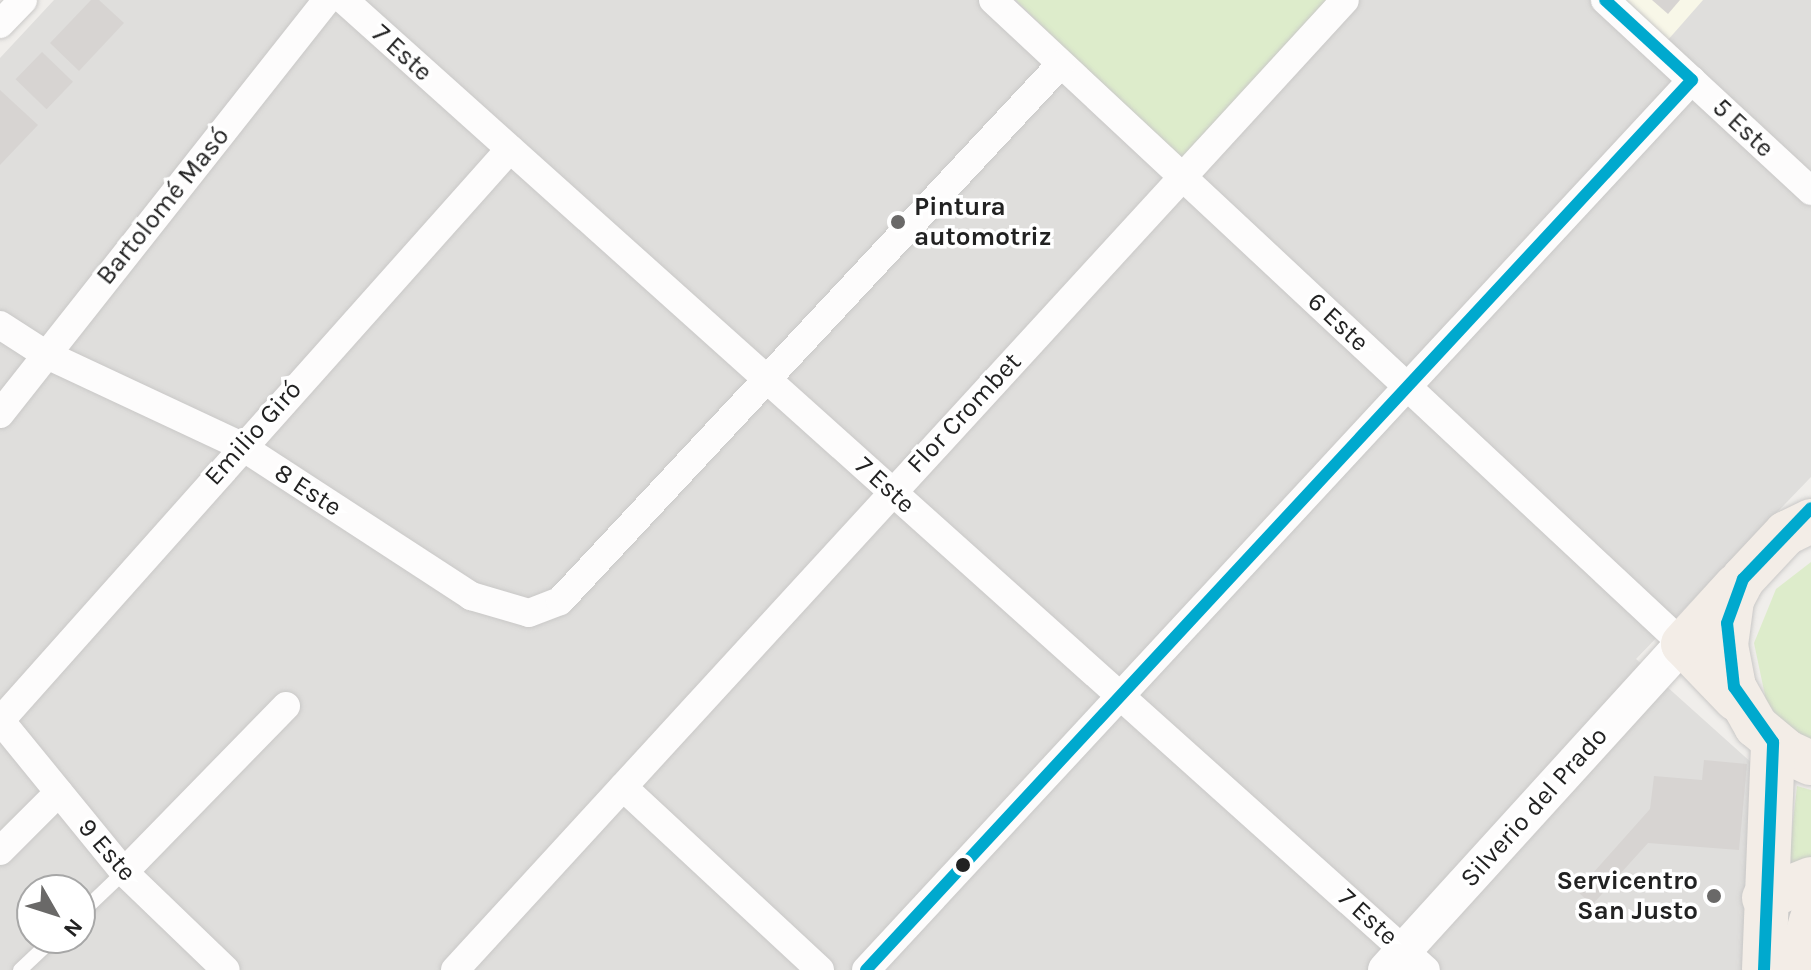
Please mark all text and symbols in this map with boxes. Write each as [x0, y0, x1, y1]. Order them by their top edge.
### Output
street label: 7 Este [366, 18, 438, 88]
street label: 5 Este [1706, 92, 1780, 164]
street label: Bartolomé Masó [90, 121, 236, 291]
place label: Pintura automotriz [914, 191, 1052, 252]
marker: Pintura automotriz [889, 213, 907, 231]
street label: 6 Este [1301, 286, 1375, 358]
street label: Flor Crombet [900, 346, 1028, 480]
street label: Emilio Giró [198, 374, 308, 492]
street label: 7 Este [849, 450, 921, 520]
street label: 8 Este [269, 457, 347, 523]
street label: Silverio del Prado [1454, 721, 1614, 893]
street label: 9 Este [71, 812, 143, 888]
unlabelled marker [955, 857, 971, 873]
place label: Servicentro San Justo [1556, 865, 1698, 926]
north arrow [16, 874, 96, 954]
street label: 7 Este [1332, 882, 1404, 952]
marker: Servicentro San Justo [1705, 887, 1723, 905]
text: N [58, 914, 88, 942]

